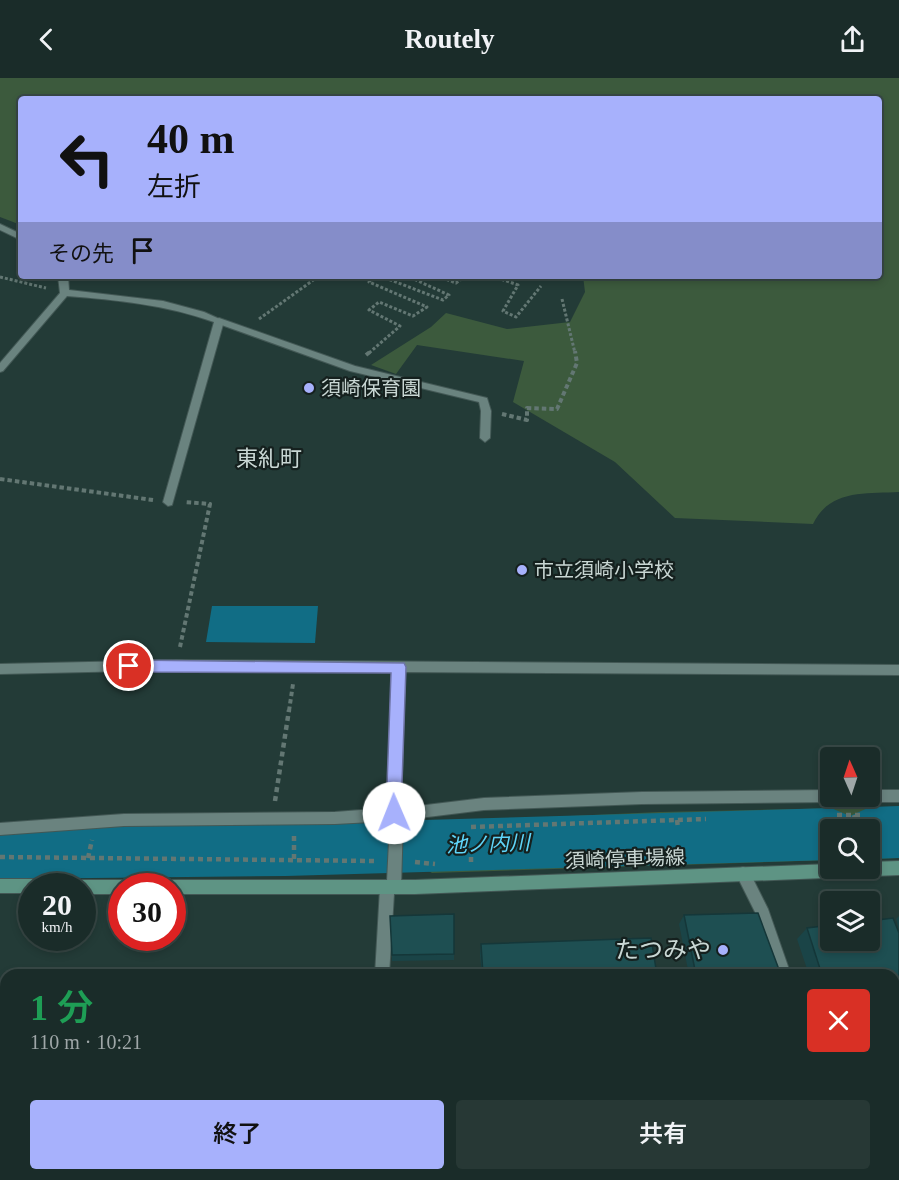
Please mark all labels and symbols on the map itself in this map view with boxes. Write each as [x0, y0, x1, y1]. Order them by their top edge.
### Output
place label: 須崎保育園 [321, 377, 421, 399]
marker: 須崎保育園 [302, 381, 316, 395]
district label: 東糺町 [236, 446, 302, 471]
place label: 市立須崎小学校 [534, 559, 674, 581]
marker: 市立須崎小学校 [515, 563, 529, 577]
pin [103, 640, 154, 691]
north arrow [820, 747, 880, 807]
position arrow [362, 781, 426, 845]
water label: 池ノ内川 [446, 830, 532, 857]
street label: 須崎停車場線 [565, 846, 685, 872]
speed limit sign: 30 [108, 873, 186, 951]
place label: たつみや [615, 937, 711, 963]
marker: たつみや [716, 943, 730, 957]

